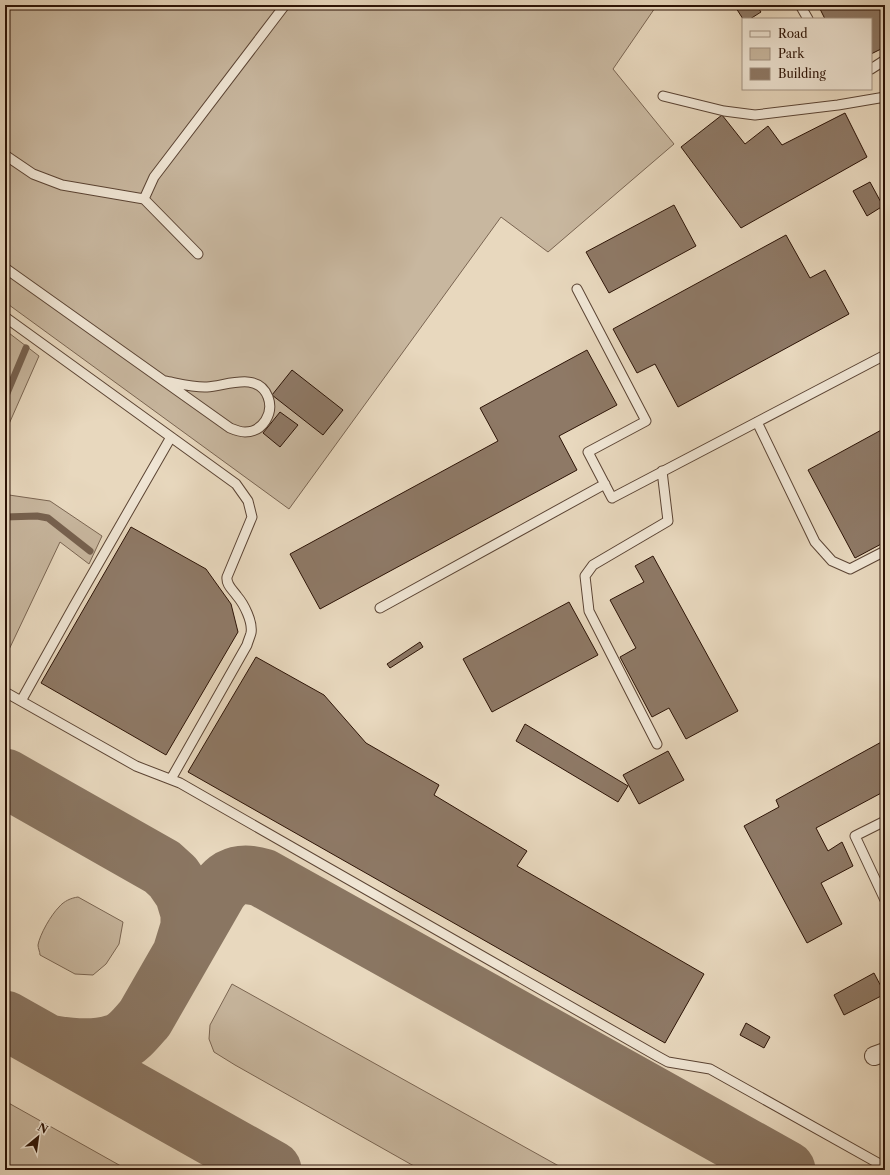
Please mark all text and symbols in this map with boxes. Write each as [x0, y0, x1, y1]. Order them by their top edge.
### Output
legend [742, 18, 872, 90]
text: Road [778, 26, 808, 41]
text: Park [778, 46, 805, 61]
text: Building [778, 66, 826, 81]
north arrow [18, 1117, 58, 1157]
text: N [35, 1120, 51, 1137]

